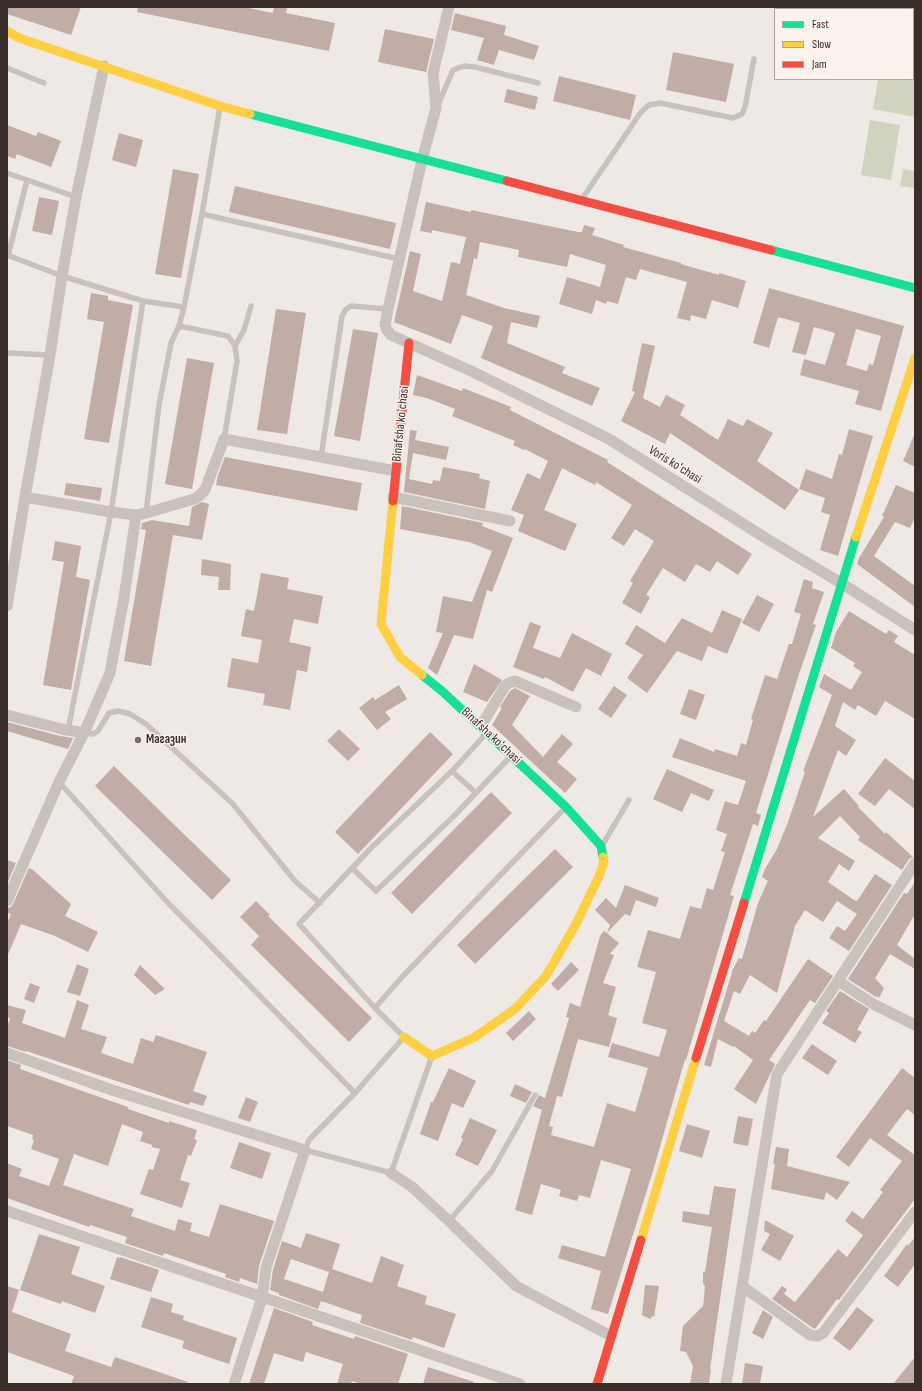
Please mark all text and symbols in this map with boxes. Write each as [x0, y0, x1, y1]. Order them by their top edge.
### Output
legend [774, 8, 914, 80]
text: Fast [812, 17, 829, 32]
text: Slow [812, 37, 831, 52]
text: Jam [812, 57, 827, 72]
street label: Binafsha koʻchasi [389, 386, 413, 462]
street label: Voris koʻchasi [646, 443, 704, 487]
street label: Binafsha koʻchasi [458, 704, 524, 768]
place label: Магазин [146, 732, 186, 748]
marker: Магазин [133, 735, 143, 745]

